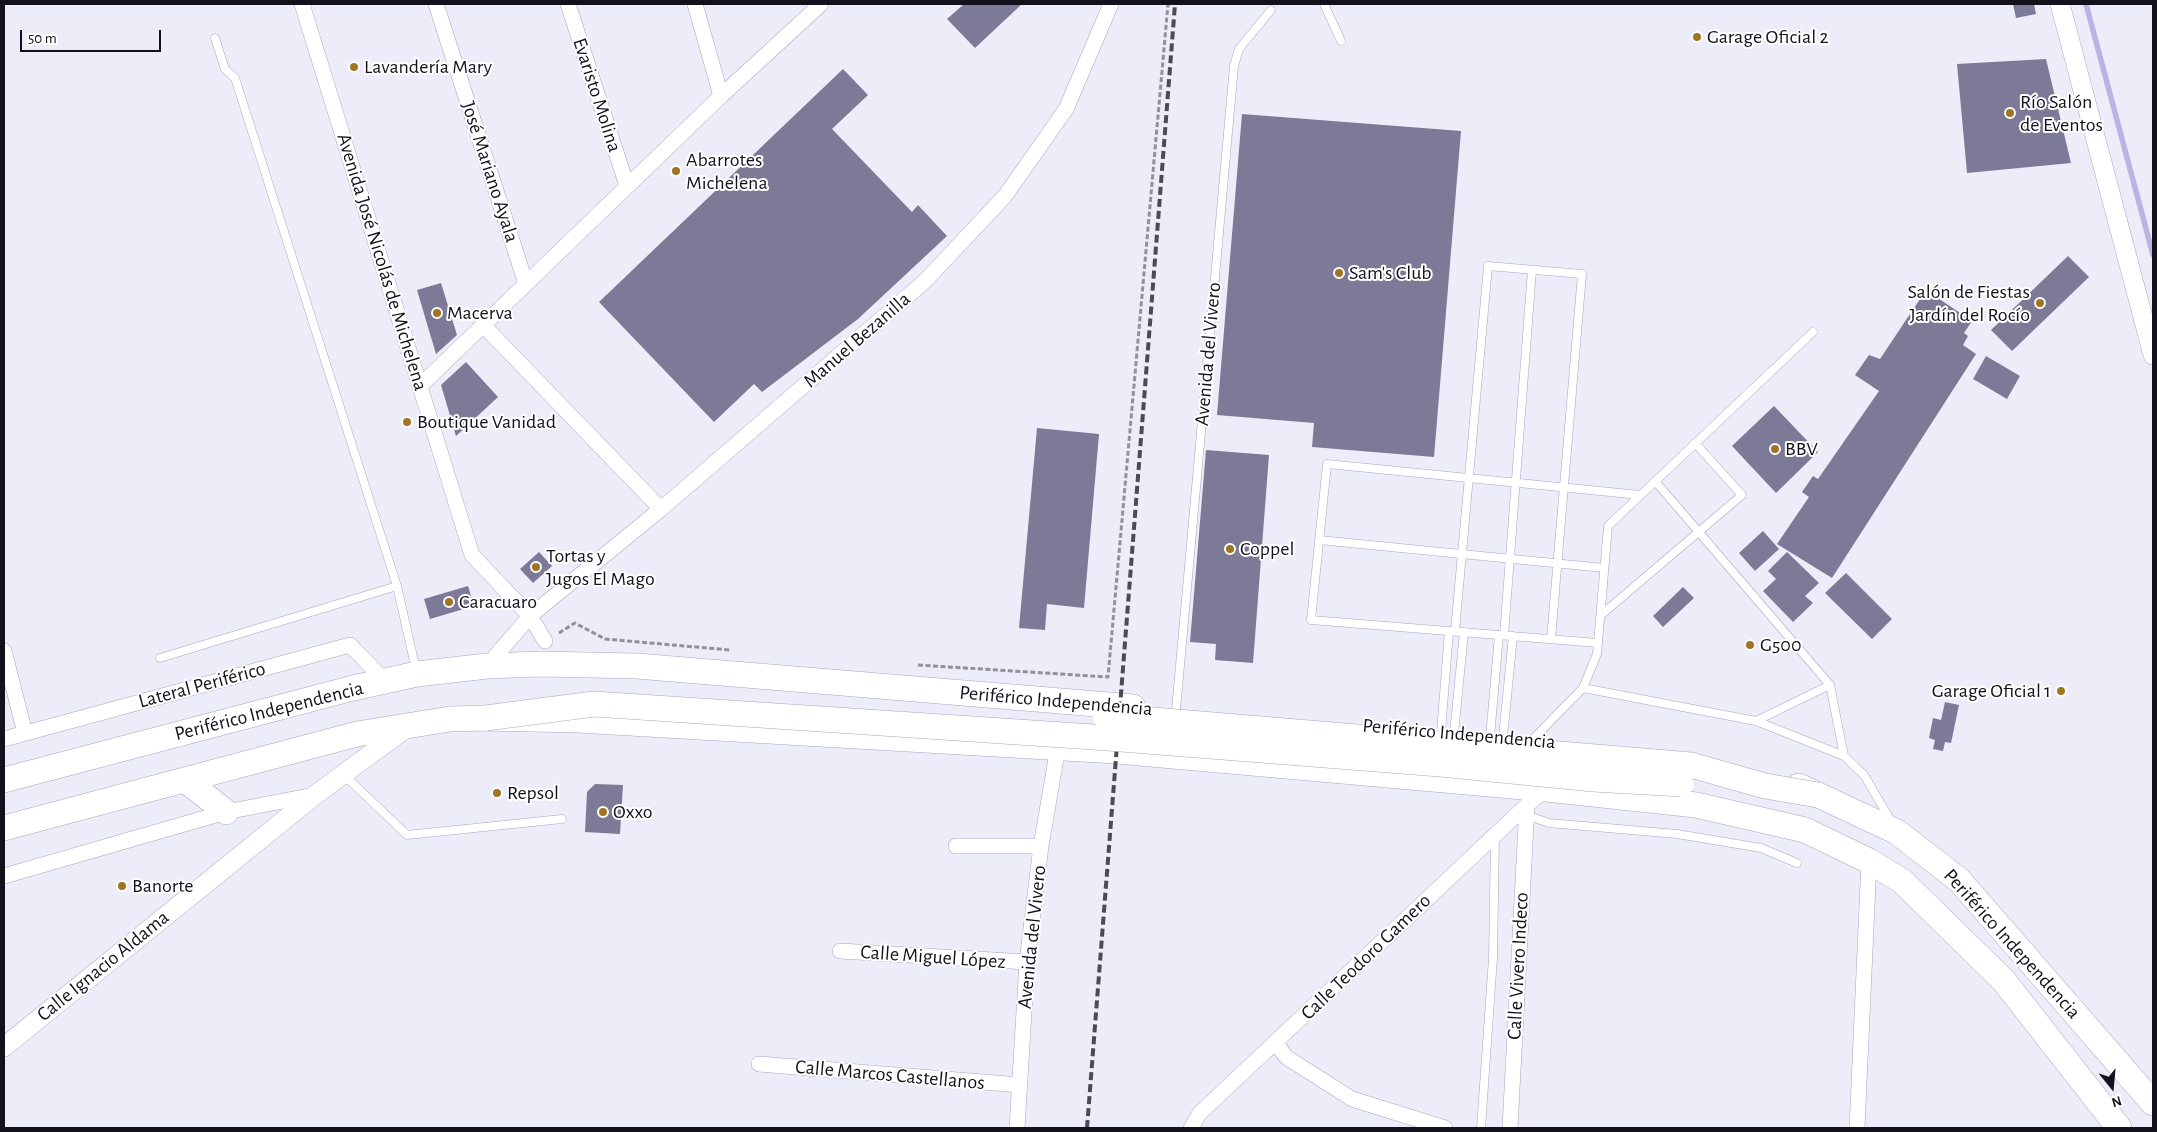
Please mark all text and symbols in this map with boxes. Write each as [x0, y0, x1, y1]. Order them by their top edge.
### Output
scale bar [22, 20, 164, 52]
place label: Garage Oficial 2 [1707, 25, 1829, 49]
text: 50 m [28, 31, 57, 46]
marker: Garage Oficial 2 [1691, 31, 1703, 43]
street label: Evaristo Molina [567, 35, 627, 155]
place label: Lavandería Mary [364, 55, 492, 79]
marker: Lavandería Mary [348, 61, 360, 73]
place label: Río Salón de Eventos [2020, 90, 2103, 137]
street label: José Mariano Ayala [456, 99, 524, 245]
marker: Río Salón de Eventos [2004, 107, 2016, 119]
street label: Avenida José Nicolás de Michelena [331, 131, 433, 393]
place label: Abarrotes Michelena [686, 148, 768, 195]
marker: Abarrotes Michelena [670, 165, 682, 177]
place label: Sam's Club [1349, 261, 1432, 285]
marker: Sam's Club [1333, 267, 1345, 279]
place label: Salón de Fiestas Jardín del Rocío [1908, 280, 2030, 327]
street label: Avenida del Vivero [1190, 281, 1226, 427]
street label: Manuel Bezanilla [799, 287, 915, 393]
marker: Salón de Fiestas Jardín del Rocío [2034, 297, 2046, 309]
place label: Macerva [447, 301, 513, 325]
marker: Macerva [431, 307, 443, 319]
place label: Boutique Vanidad [417, 410, 556, 434]
marker: Boutique Vanidad [401, 416, 413, 428]
place label: BBV [1785, 437, 1818, 461]
marker: BBV [1769, 443, 1781, 455]
place label: Coppel [1240, 537, 1294, 561]
marker: Coppel [1224, 543, 1236, 555]
place label: Tortas y Jugos El Mago [546, 544, 655, 591]
marker: Tortas y Jugos El Mago [530, 561, 542, 573]
place label: Caracuaro [459, 590, 537, 614]
marker: Caracuaro [443, 596, 455, 608]
place label: G500 [1760, 633, 1801, 657]
marker: G500 [1744, 639, 1756, 651]
street label: Lateral Periférico [136, 657, 268, 713]
street label: Periférico Independencia [172, 676, 366, 746]
place label: Garage Oficial 1 [1932, 679, 2051, 703]
street label: Periférico Independencia [959, 681, 1153, 721]
marker: Garage Oficial 1 [2055, 685, 2067, 697]
street label: Periférico Independencia [1362, 714, 1556, 754]
place label: Repsol [507, 781, 559, 805]
marker: Repsol [491, 787, 503, 799]
place label: Oxxo [613, 800, 653, 824]
marker: Oxxo [597, 806, 609, 818]
street label: Avenida del Vivero [1013, 864, 1051, 1010]
street label: Periférico Independencia [1938, 864, 2086, 1024]
place label: Banorte [132, 874, 193, 898]
marker: Banorte [116, 880, 128, 892]
street label: Calle Teodoro Gamero [1296, 889, 1436, 1025]
street label: Calle Vivero Indeco [1502, 892, 1534, 1040]
street label: Calle Ignacio Aldama [32, 905, 174, 1027]
street label: Calle Miguel López [860, 940, 1006, 974]
street label: Calle Marcos Castellanos [794, 1055, 986, 1095]
north arrow [2087, 1062, 2137, 1112]
text: N [2110, 1093, 2123, 1109]

